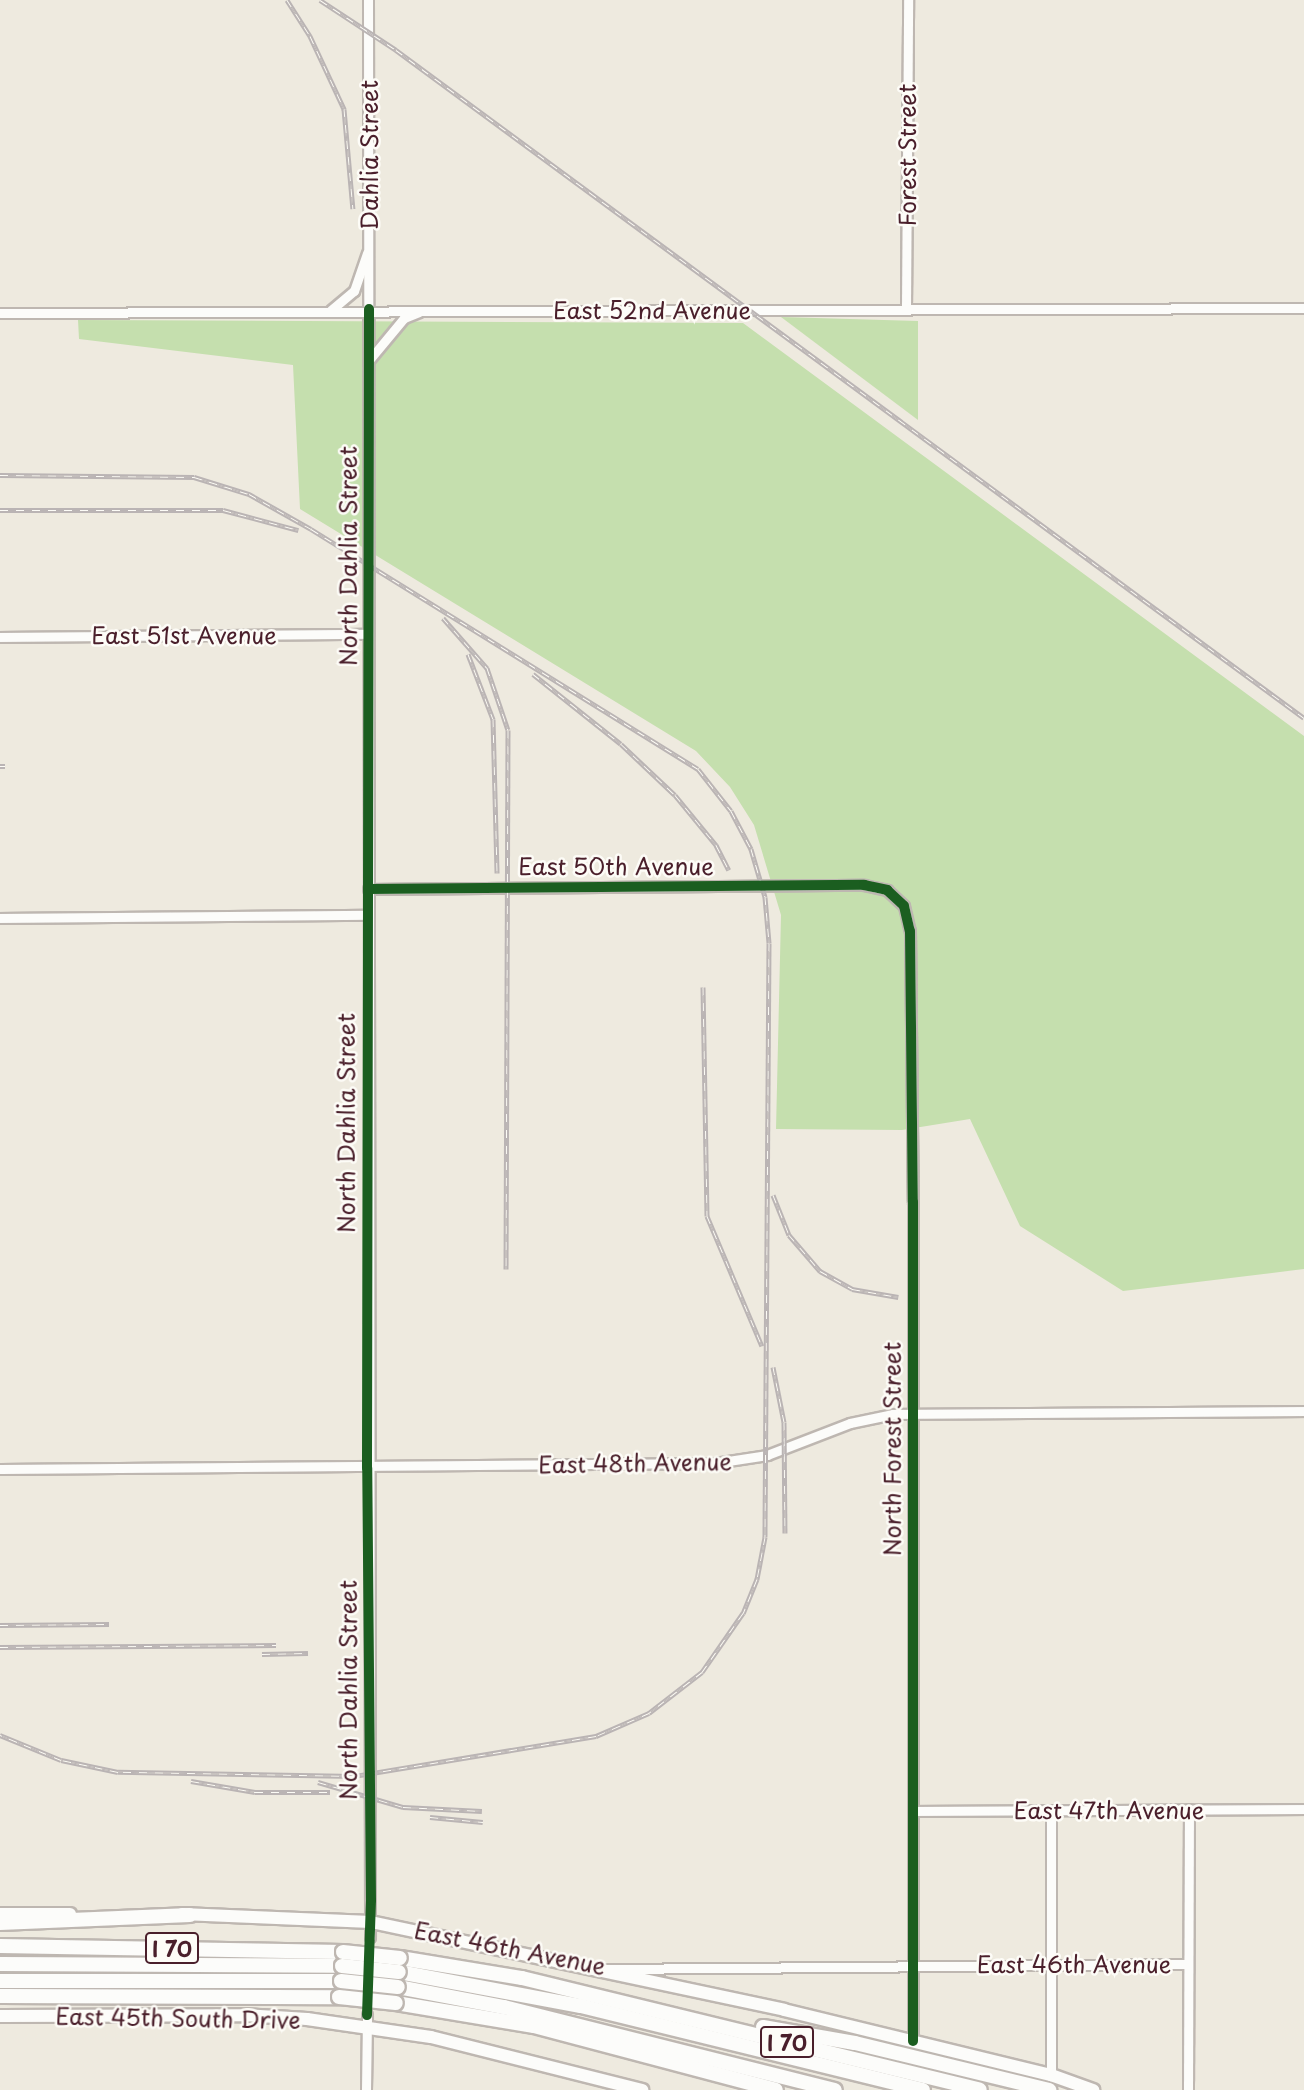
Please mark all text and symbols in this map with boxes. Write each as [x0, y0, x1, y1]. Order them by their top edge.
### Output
street label: Dahlia Street [355, 80, 383, 230]
street label: Forest Street [893, 83, 921, 227]
street label: East 52nd Avenue [552, 296, 752, 324]
street label: North Dahlia Street [334, 445, 362, 667]
street label: East 51st Avenue [91, 621, 277, 649]
street label: East 50th Avenue [518, 852, 714, 880]
street label: North Dahlia Street [332, 1012, 360, 1234]
street label: North Forest Street [878, 1341, 906, 1557]
street label: East 48th Avenue [538, 1448, 732, 1478]
street label: North Dahlia Street [334, 1579, 362, 1801]
street label: East 47th Avenue [1013, 1796, 1205, 1824]
street label: East 46th Avenue [411, 1916, 609, 1980]
road number: I 70 [144, 1930, 200, 1966]
street label: East 46th Avenue [976, 1950, 1172, 1978]
street label: East 45th South Drive [56, 2002, 300, 2034]
road number: I 70 [759, 2024, 815, 2060]

